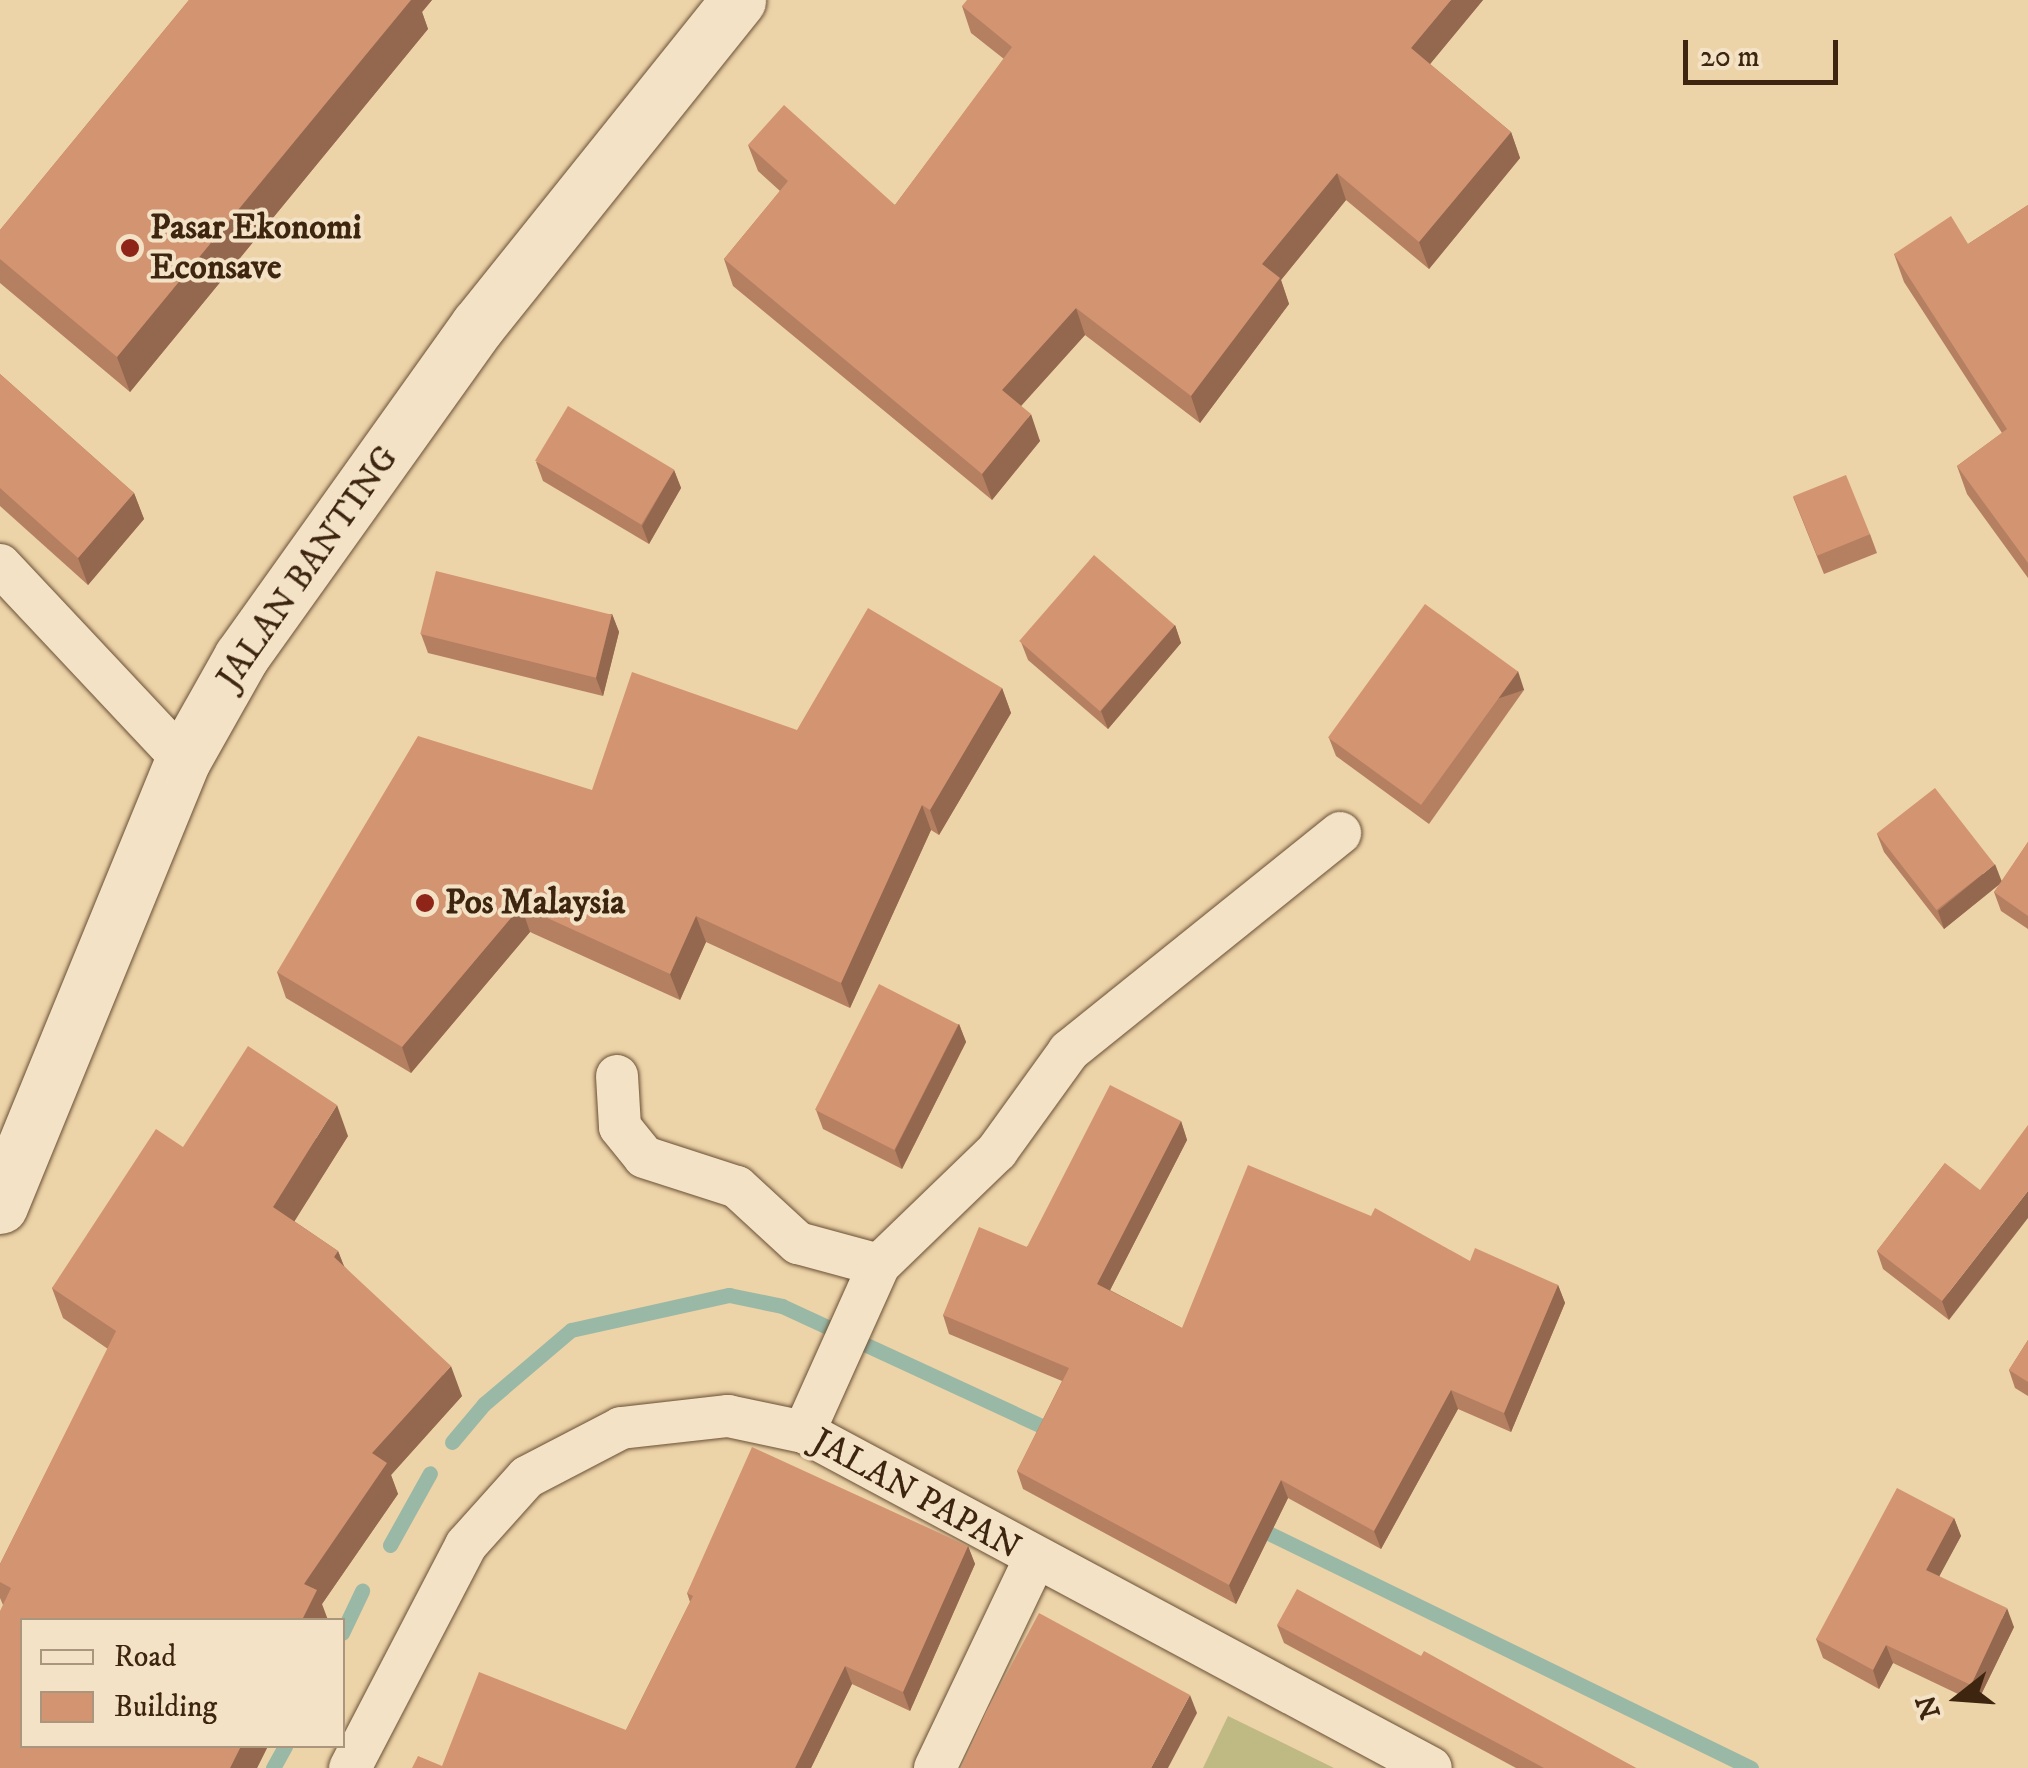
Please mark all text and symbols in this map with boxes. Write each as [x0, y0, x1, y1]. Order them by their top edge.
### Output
scale bar [1688, 20, 1843, 82]
text: 20 m [1700, 39, 1760, 76]
place label: Pasar Ekonomi Econsave [150, 207, 362, 289]
marker: Pasar Ekonomi Econsave [119, 237, 141, 259]
street label: JALAN BANTING [209, 438, 407, 698]
place label: Pos Malaysia [445, 882, 625, 924]
marker: Pos Malaysia [414, 892, 436, 914]
street label: JALAN PAPAN [804, 1420, 1028, 1570]
legend [20, 1618, 345, 1748]
text: Road [114, 1639, 176, 1676]
north arrow [1908, 1648, 2008, 1748]
text: Building [114, 1689, 217, 1726]
text: N [1909, 1691, 1949, 1723]

